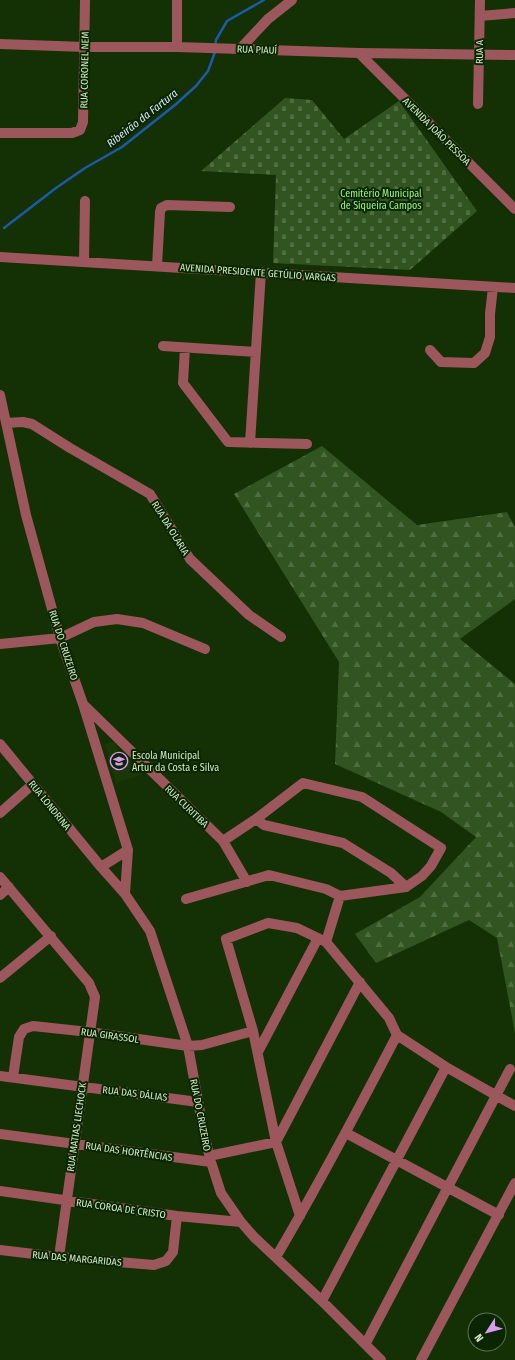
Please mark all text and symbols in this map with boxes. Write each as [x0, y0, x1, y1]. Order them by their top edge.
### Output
street label: RUA CORONEL NEM [78, 31, 92, 109]
street label: RUA A [474, 39, 486, 64]
street label: RUA PIAUÍ [237, 41, 278, 57]
water label: Ribeirão da Fartura [104, 86, 181, 150]
street label: AVENIDA JOÃO PESSOA [400, 95, 474, 169]
park label: Cemitério Municipal de Siqueira Campos [340, 188, 422, 212]
street label: AVENIDA PRESIDENTE GETÚLIO VARGAS [180, 260, 336, 284]
street label: RUA DA OLARIA [149, 499, 192, 558]
street label: RUA DO CRUZEIRO [46, 609, 80, 682]
place label: Escola Municipal Artur da Costa e Silva [132, 750, 219, 774]
school or university icon: Escola Municipal Artur da Costa e Silva [109, 751, 129, 771]
street label: RUA LONDRINA [26, 778, 73, 833]
street label: RUA CURITIBA [162, 783, 211, 831]
street label: RUA GIRASSOL [80, 1026, 140, 1046]
street label: RUA DO CRUZEIRO [187, 1078, 213, 1152]
street label: RUA MATIAS LIECHOCK [65, 1081, 89, 1172]
street label: RUA DAS DÁLIAS [102, 1082, 168, 1104]
street label: RUA DAS HORTÊNCIAS [84, 1139, 173, 1164]
street label: RUA COROA DE CRISTO [75, 1197, 166, 1221]
street label: RUA DAS MARGARIDAS [32, 1249, 122, 1269]
north arrow [467, 1312, 507, 1352]
text: N [472, 1331, 487, 1344]

